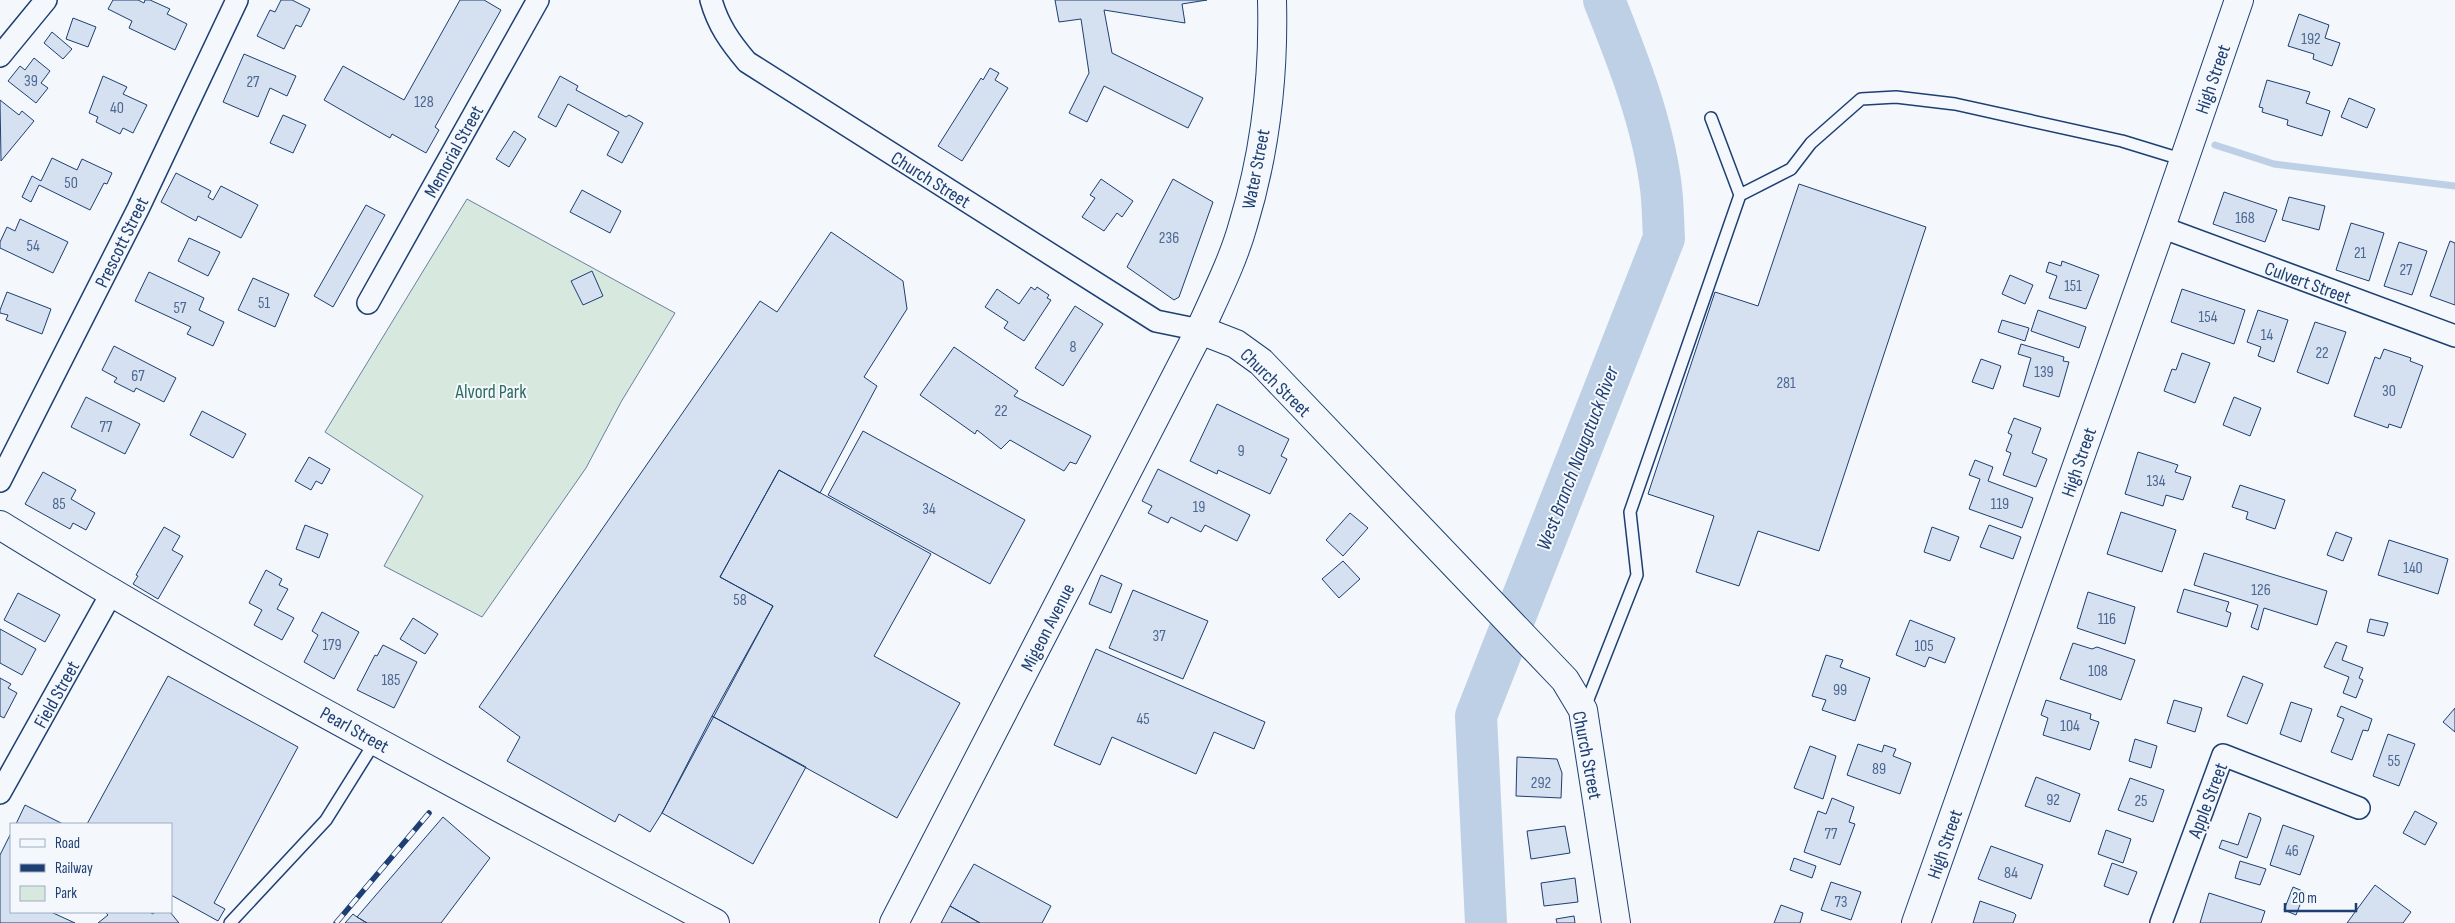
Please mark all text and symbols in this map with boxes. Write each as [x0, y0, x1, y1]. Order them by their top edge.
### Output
house number: 192 [2301, 30, 2321, 49]
street label: High Street [2191, 42, 2236, 117]
house number: 39 [24, 72, 38, 91]
house number: 27 [246, 73, 260, 92]
house number: 128 [414, 93, 434, 112]
house number: 40 [110, 99, 124, 118]
street label: Memorial Street [420, 101, 489, 202]
street label: Water Street [1237, 127, 1276, 211]
street label: Church Street [886, 147, 974, 214]
house number: 50 [64, 174, 78, 193]
street label: Prescott Street [91, 194, 154, 292]
house number: 168 [2235, 209, 2255, 228]
house number: 236 [1159, 229, 1179, 248]
house number: 54 [26, 237, 40, 256]
house number: 21 [2354, 244, 2367, 263]
street label: Culvert Street [2261, 257, 2354, 310]
house number: 27 [2399, 261, 2413, 280]
house number: 151 [2064, 277, 2082, 296]
house number: 51 [258, 294, 270, 313]
house number: 57 [174, 299, 187, 318]
house number: 154 [2199, 308, 2218, 327]
house number: 14 [2261, 326, 2273, 345]
house number: 8 [1069, 338, 1077, 357]
street label: Church Street [1235, 344, 1315, 423]
house number: 22 [2315, 344, 2329, 363]
water label: West Branch Naugatuck River [1532, 362, 1625, 554]
house number: 139 [2034, 363, 2054, 382]
house number: 67 [131, 367, 145, 386]
house number: 281 [1776, 374, 1796, 393]
park label: Alvord Park [455, 381, 527, 404]
house number: 30 [2382, 382, 2396, 401]
house number: 22 [994, 402, 1008, 421]
house number: 77 [100, 418, 113, 437]
street label: High Street [2057, 425, 2102, 500]
house number: 9 [1237, 442, 1245, 461]
house number: 134 [2146, 472, 2166, 491]
house number: 85 [52, 495, 66, 514]
house number: 119 [1991, 495, 2009, 514]
house number: 19 [1193, 498, 1205, 517]
house number: 34 [922, 500, 936, 519]
house number: 140 [2403, 559, 2423, 578]
street label: Migeon Avenue [1016, 580, 1080, 675]
house number: 126 [2251, 581, 2271, 600]
house number: 58 [733, 591, 747, 610]
house number: 116 [2098, 610, 2116, 629]
house number: 37 [1152, 627, 1166, 646]
house number: 179 [322, 636, 342, 655]
house number: 105 [1914, 637, 1934, 656]
street label: Field Street [30, 657, 85, 732]
house number: 108 [2088, 662, 2108, 681]
house number: 185 [381, 671, 401, 690]
house number: 99 [1833, 681, 1847, 700]
street label: Pearl Street [316, 702, 393, 759]
street label: Church Street [1567, 709, 1606, 802]
house number: 45 [1136, 710, 1150, 729]
house number: 104 [2060, 717, 2080, 736]
house number: 55 [2388, 752, 2400, 771]
house number: 89 [1872, 760, 1886, 779]
street label: Apple Street [2183, 760, 2233, 842]
house number: 292 [1531, 774, 1551, 793]
house number: 92 [2046, 791, 2060, 810]
house number: 25 [2134, 792, 2148, 811]
street label: High Street [1923, 807, 1968, 882]
legend [10, 823, 172, 913]
house number: 77 [1825, 825, 1838, 844]
text: Road [55, 834, 80, 853]
house number: 46 [2285, 842, 2299, 861]
text: Railway [55, 859, 93, 878]
house number: 84 [2004, 864, 2018, 883]
scale bar [2285, 880, 2356, 912]
text: Park [55, 884, 77, 903]
text: 20 m [2292, 889, 2317, 908]
house number: 73 [1834, 893, 1848, 912]

